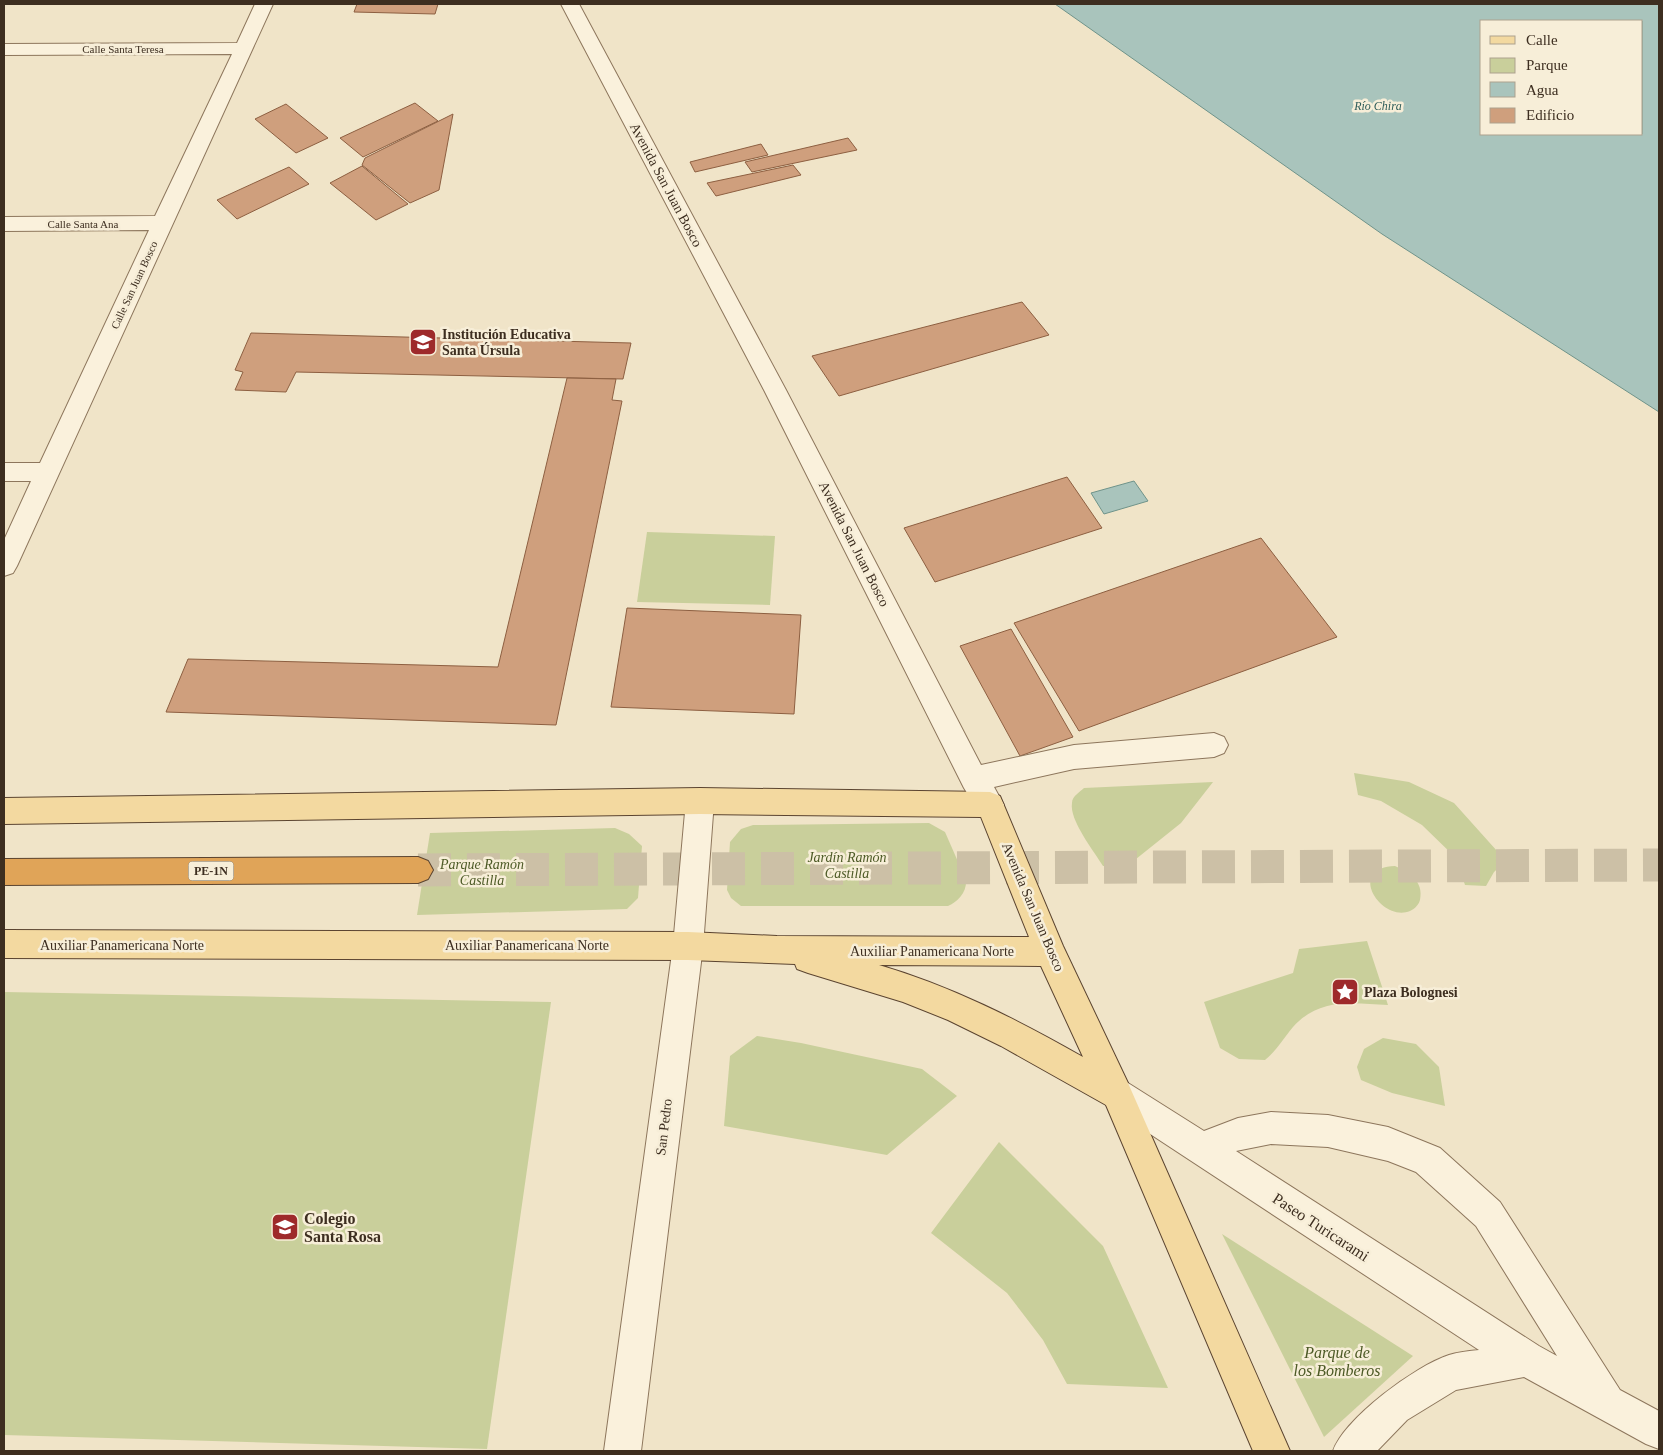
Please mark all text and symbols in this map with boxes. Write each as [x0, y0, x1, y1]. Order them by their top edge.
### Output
legend [1480, 20, 1643, 135]
text: Calle [1526, 32, 1558, 48]
street label: Calle Santa Teresa [82, 43, 164, 55]
text: Parque [1526, 57, 1568, 73]
text: Agua [1526, 82, 1559, 98]
water label: Río Chira [1353, 99, 1402, 113]
text: Edificio [1526, 107, 1574, 123]
street label: Avenida San Juan Bosco [627, 120, 705, 250]
street label: Calle Santa Ana [48, 218, 119, 230]
street label: Calle San Juan Bosco [108, 239, 160, 331]
school or university icon: Institución Educativa Santa Úrsula [408, 327, 438, 357]
place label: Institución Educativa Santa Úrsula [442, 327, 571, 358]
street label: Avenida San Juan Bosco [816, 479, 892, 609]
street label: Avenida San Juan Bosco [999, 840, 1067, 974]
park label: Jardín Ramón Castilla [807, 850, 887, 881]
park label: Parque Ramón Castilla [439, 857, 524, 888]
road number: PE-1N [188, 861, 234, 880]
street label: Auxiliar Panamericana Norte [40, 938, 204, 953]
street label: Auxiliar Panamericana Norte [445, 938, 609, 953]
street label: Auxiliar Panamericana Norte [850, 944, 1014, 959]
place icon: Plaza Bolognesi [1330, 977, 1360, 1007]
place label: Plaza Bolognesi [1364, 985, 1458, 1000]
street label: San Pedro [653, 1098, 675, 1156]
street label: Paseo Turicarami [1270, 1189, 1373, 1265]
place label: Colegio Santa Rosa [304, 1210, 381, 1245]
school or university icon: Colegio Santa Rosa [270, 1212, 300, 1242]
park label: Parque de los Bomberos [1294, 1344, 1380, 1379]

